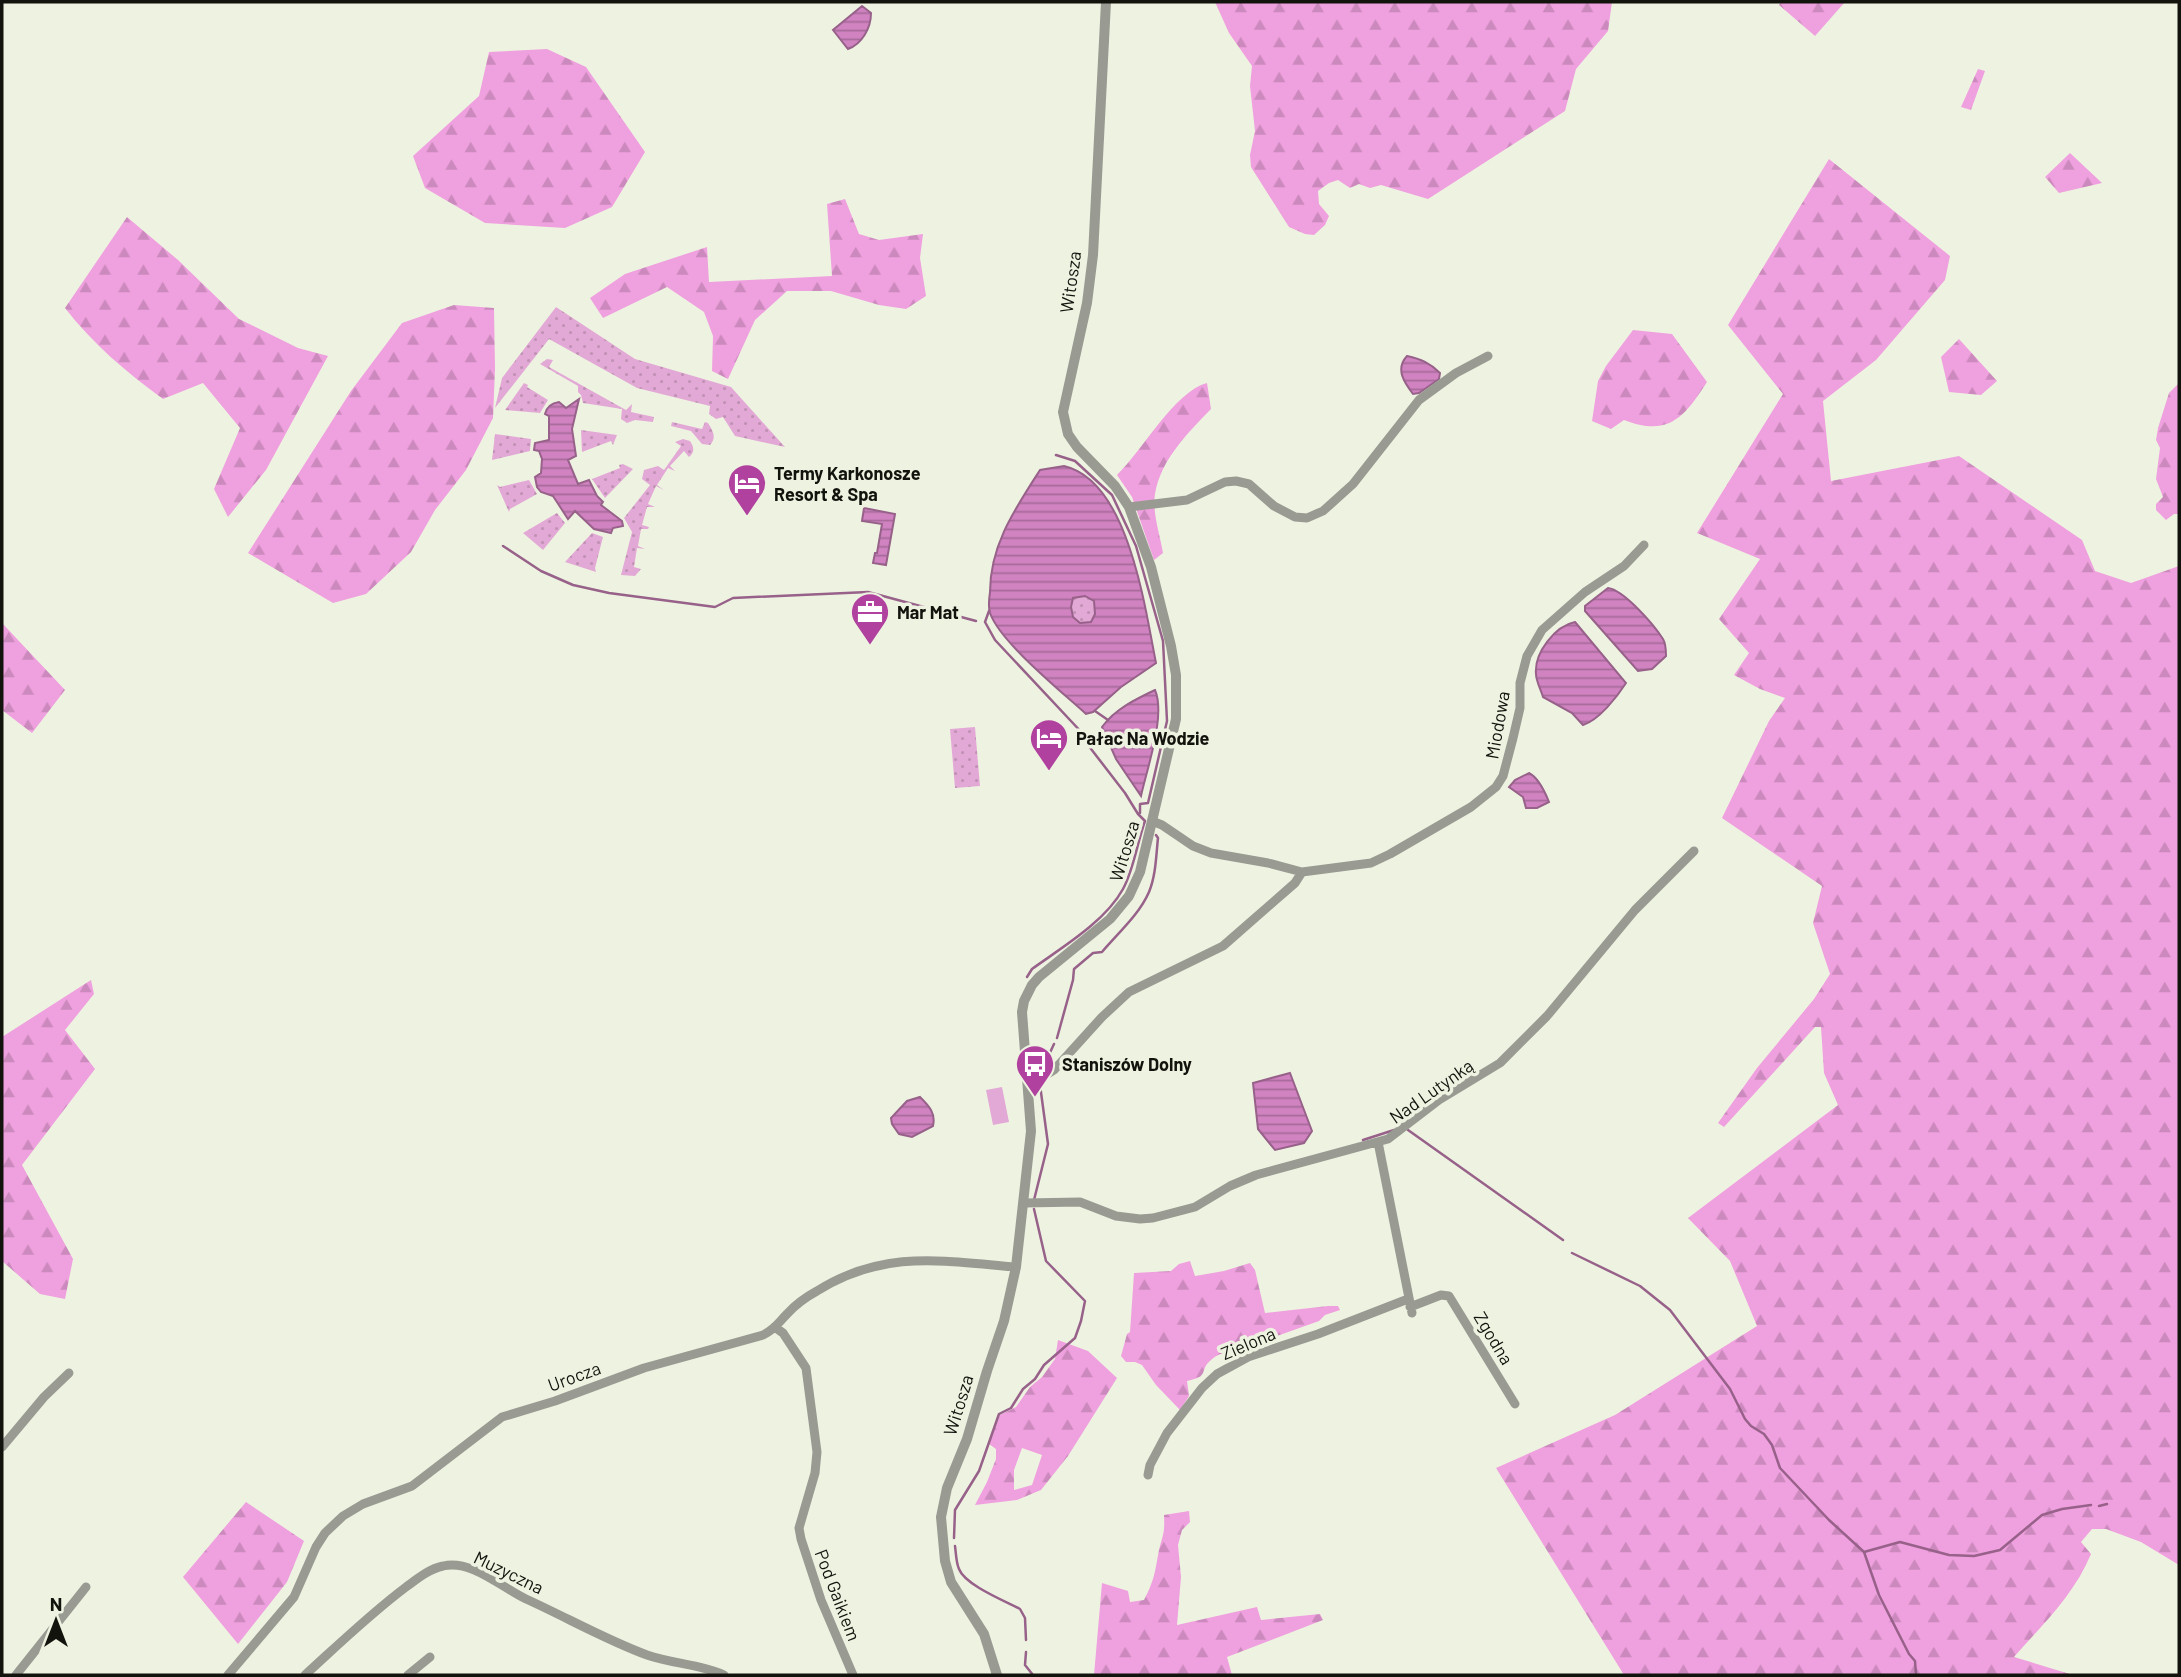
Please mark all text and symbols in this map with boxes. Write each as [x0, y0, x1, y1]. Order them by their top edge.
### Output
street label: Witosza [1055, 250, 1085, 314]
hotel icon: Termy Karkonosze Resort & Spa [726, 462, 768, 517]
place label: Termy Karkonosze Resort & Spa [774, 462, 921, 505]
office icon: Mar Mat [849, 591, 891, 646]
place label: Mar Mat [897, 601, 959, 623]
street label: Miodowa [1480, 689, 1514, 761]
hotel icon: Pałac Na Wodzie [1028, 717, 1070, 772]
place label: Pałac Na Wodzie [1076, 727, 1210, 749]
street label: Witosza [1104, 818, 1144, 884]
bus stop icon: Staniszów Dolny [1014, 1043, 1056, 1098]
place label: Staniszów Dolny [1062, 1053, 1192, 1075]
street label: Nad Lutynką [1385, 1054, 1477, 1128]
street label: Zgodna [1470, 1307, 1518, 1369]
street label: Zielona [1218, 1322, 1278, 1364]
street label: Urocza [545, 1356, 603, 1396]
street label: Witosza [938, 1372, 978, 1438]
street label: Muzyczna [471, 1546, 547, 1598]
street label: Pod Gaikiem [810, 1546, 866, 1644]
north arrow [21, 1586, 91, 1656]
text: N [50, 1592, 62, 1615]

